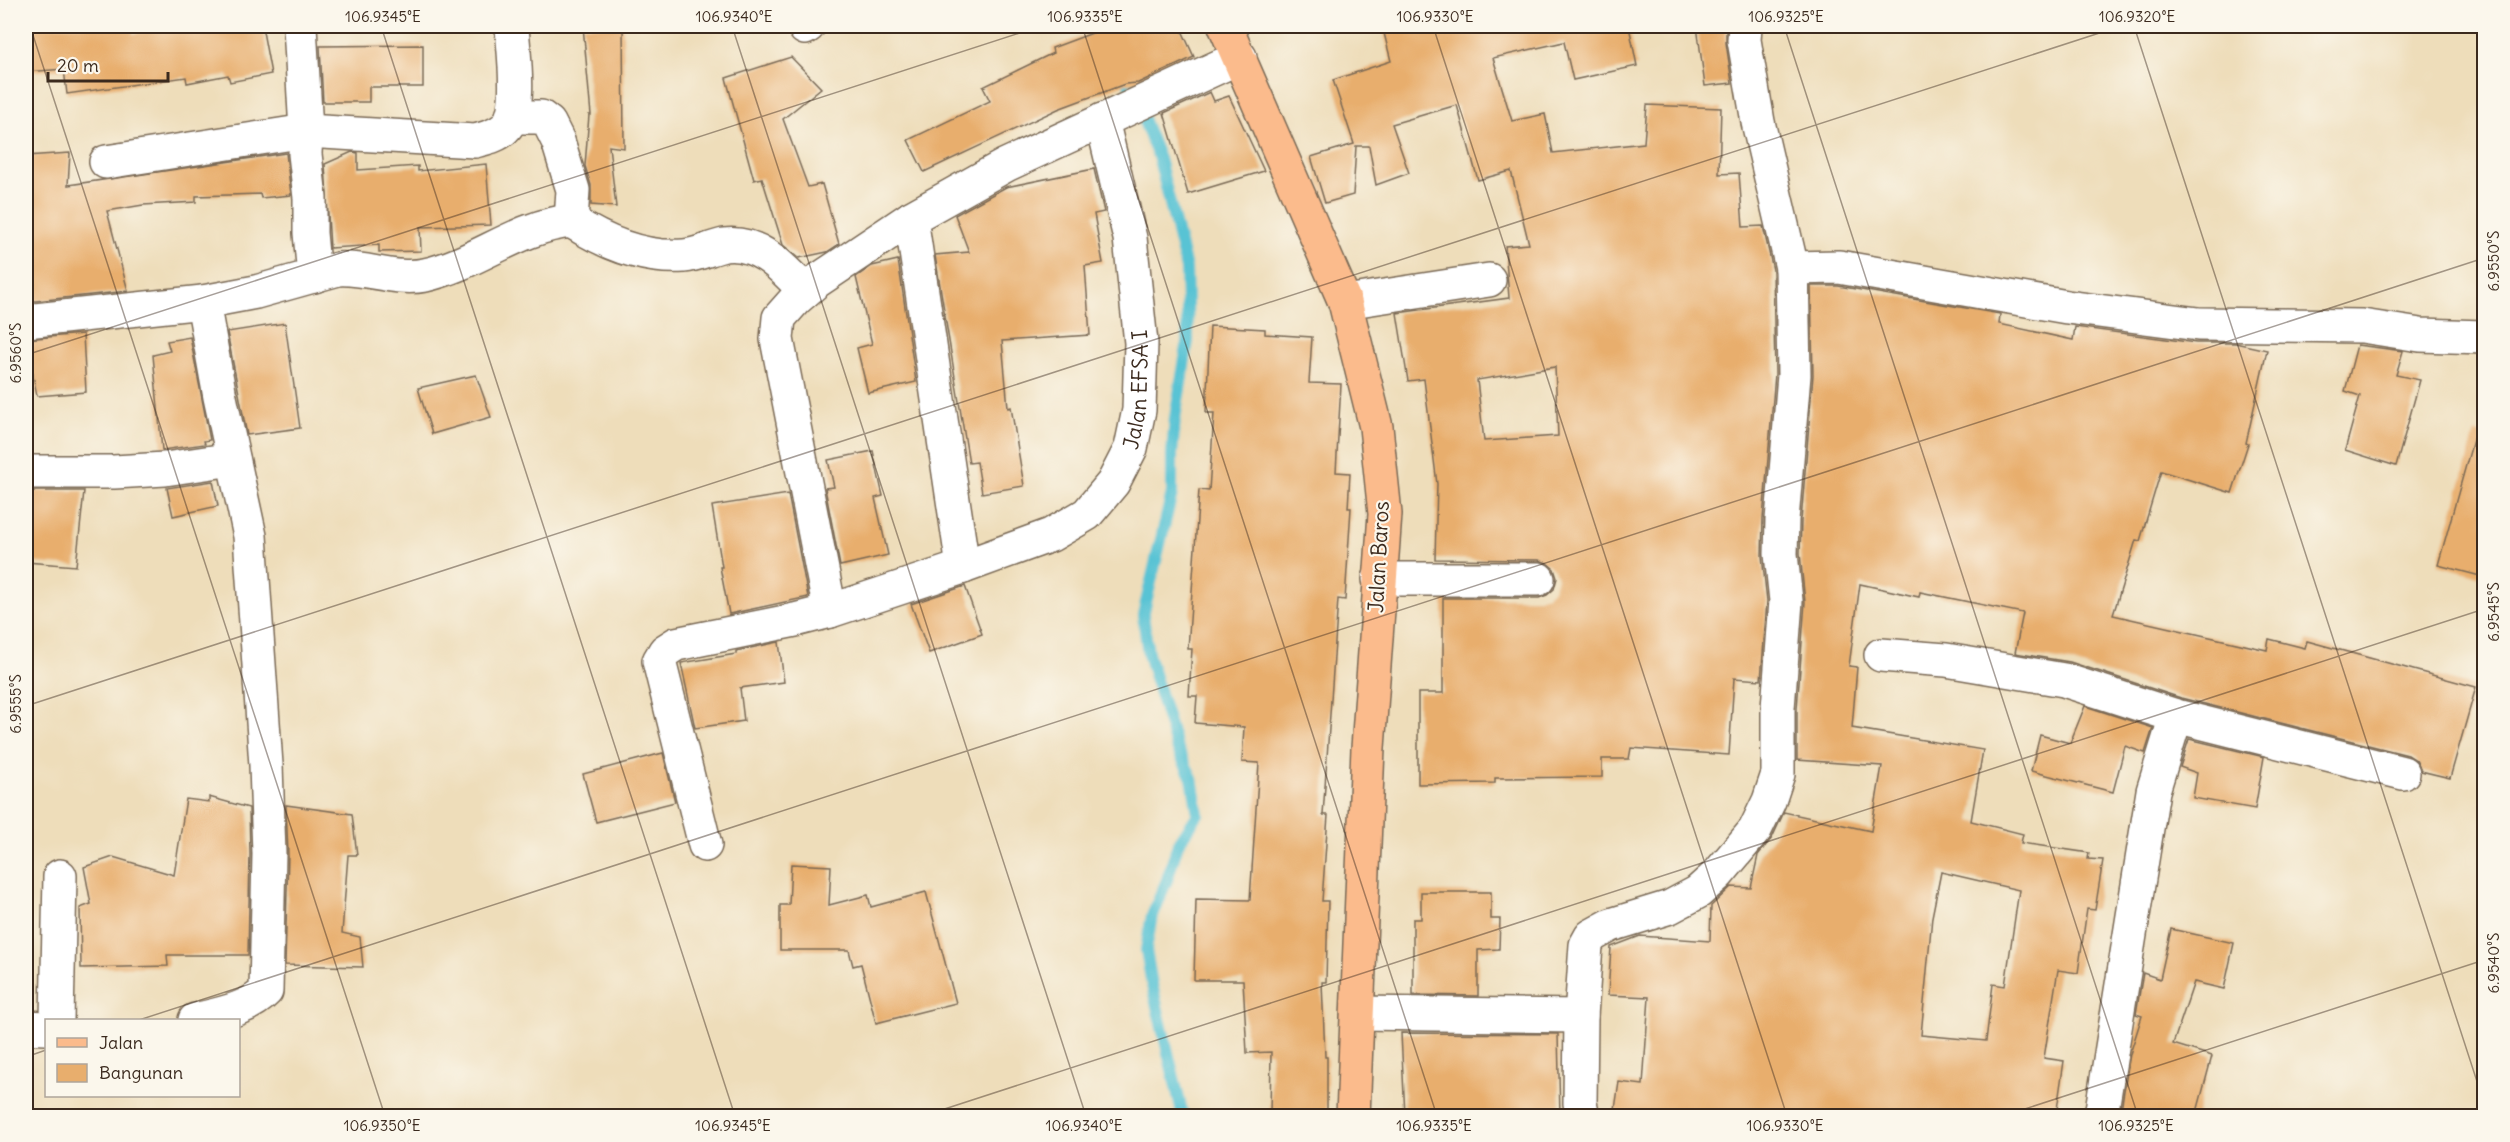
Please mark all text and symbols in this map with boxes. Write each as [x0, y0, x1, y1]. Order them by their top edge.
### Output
text: 106.9345°E [345, 7, 421, 26]
text: 106.9340°E [695, 7, 773, 26]
text: 106.9335°E [1047, 7, 1123, 26]
text: 106.9330°E [1397, 7, 1474, 26]
text: 106.9325°E [1748, 7, 1824, 26]
text: 106.9320°E [2099, 7, 2176, 26]
scale bar [48, 45, 168, 83]
text: 20 m [57, 54, 99, 77]
text: 6.9550°S [2484, 231, 2503, 291]
text: 6.9560°S [6, 323, 25, 383]
street label: Jalan EFSA I [1117, 329, 1154, 452]
street label: Jalan Baros [1362, 500, 1395, 614]
text: 6.9545°S [2484, 582, 2503, 642]
text: 6.9555°S [6, 674, 25, 734]
text: 6.9540°S [2484, 933, 2503, 993]
legend [45, 1019, 240, 1097]
text: Jalan [99, 1031, 143, 1054]
text: Bangunan [99, 1061, 183, 1084]
text: 106.9350°E [343, 1116, 421, 1135]
text: 106.9345°E [695, 1116, 771, 1135]
text: 106.9340°E [1045, 1116, 1123, 1135]
text: 106.9335°E [1396, 1116, 1472, 1135]
text: 106.9330°E [1747, 1116, 1824, 1135]
text: 106.9325°E [2098, 1116, 2174, 1135]

